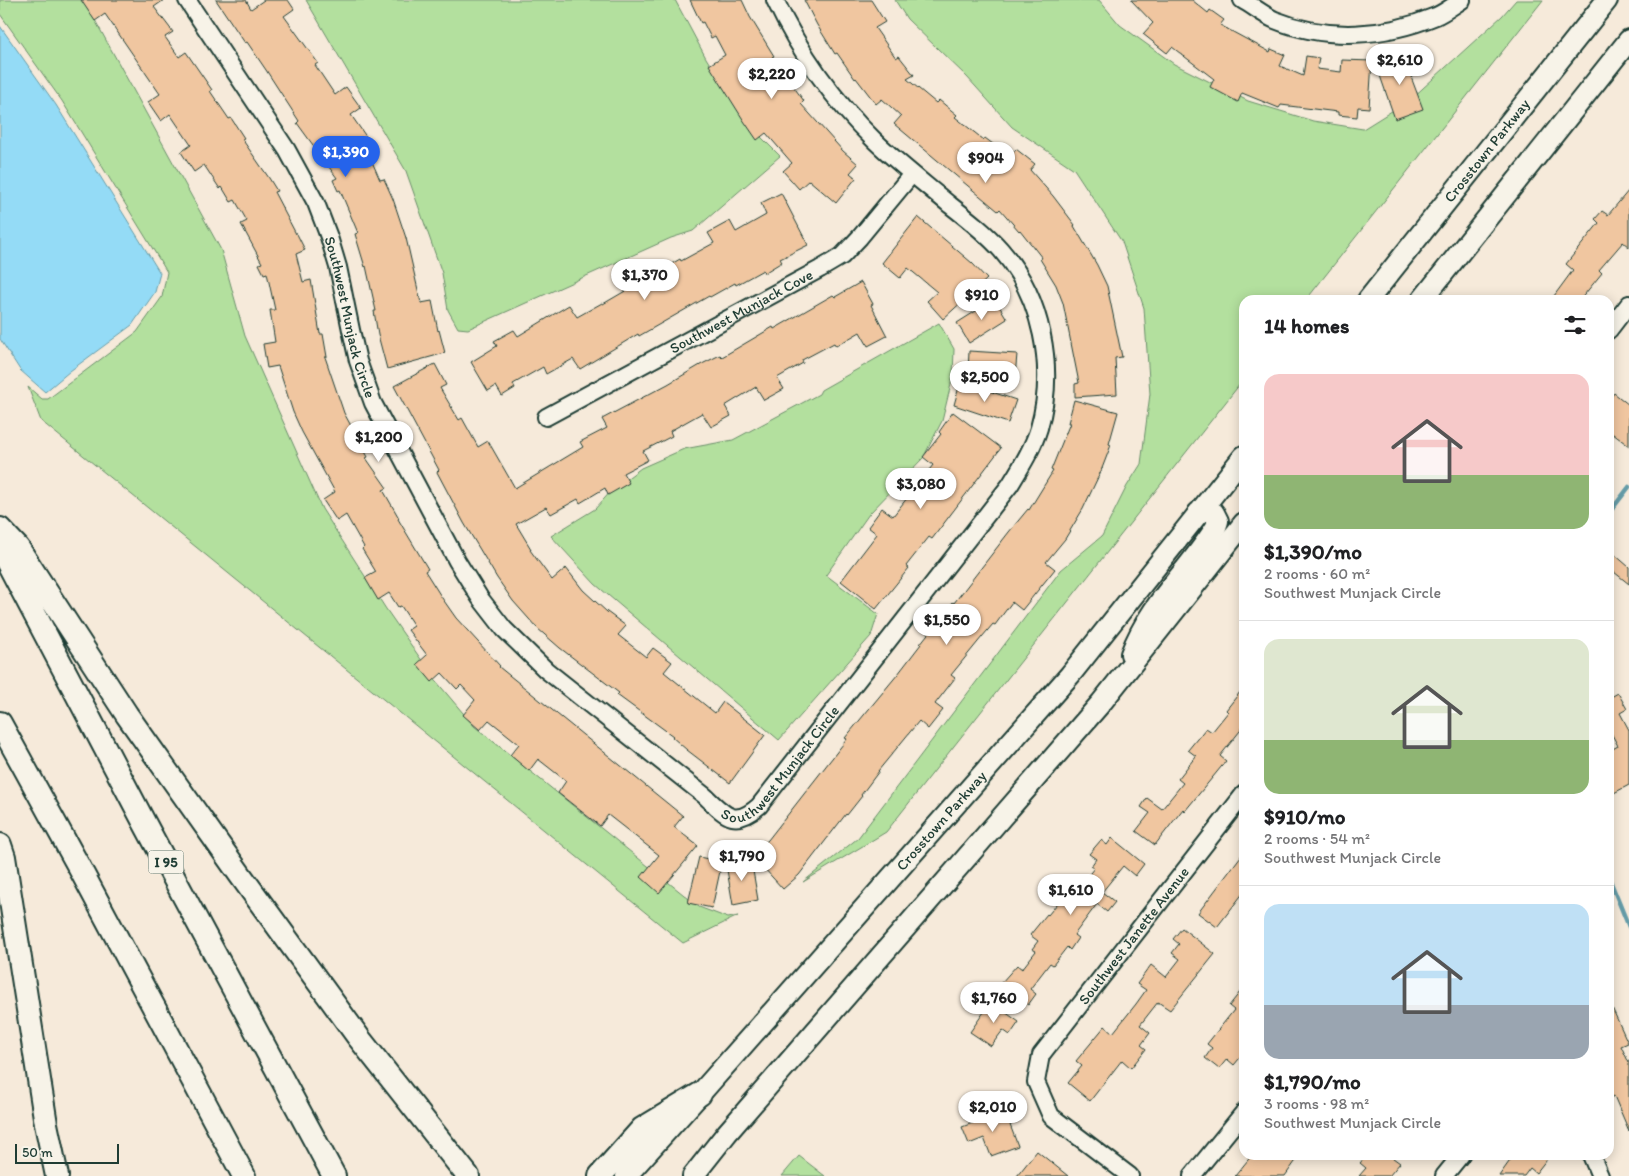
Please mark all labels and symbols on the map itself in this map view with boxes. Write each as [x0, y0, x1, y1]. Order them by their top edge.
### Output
pin: $2,610 [1359, 44, 1441, 86]
pin: $2,220 [731, 58, 813, 100]
street label: Crosstown Parkway [1440, 95, 1534, 206]
pin: $1,390 [305, 136, 387, 178]
pin: $904 [956, 142, 1016, 184]
street label: Southwest Munjack Circle [320, 234, 379, 400]
pin: $1,370 [604, 258, 686, 301]
street label: Southwest Munjack Cove [667, 266, 816, 357]
pin: $910 [952, 278, 1012, 321]
pin: $2,500 [944, 360, 1026, 403]
pin: $1,200 [338, 420, 420, 463]
pin: $3,080 [880, 468, 962, 510]
pin: $1,550 [906, 604, 988, 646]
street label: Southwest Munjack Circle [718, 702, 843, 827]
street label: Crosstown Parkway [893, 767, 990, 874]
pin: $1,790 [701, 840, 783, 882]
road number: I 95 [148, 850, 184, 874]
street label: Southwest Janette Avenue [1075, 863, 1193, 1008]
pin: $1,610 [1030, 874, 1112, 916]
pin: $1,760 [953, 982, 1035, 1024]
pin: $2,010 [952, 1090, 1034, 1133]
scale bar [15, 1141, 119, 1164]

